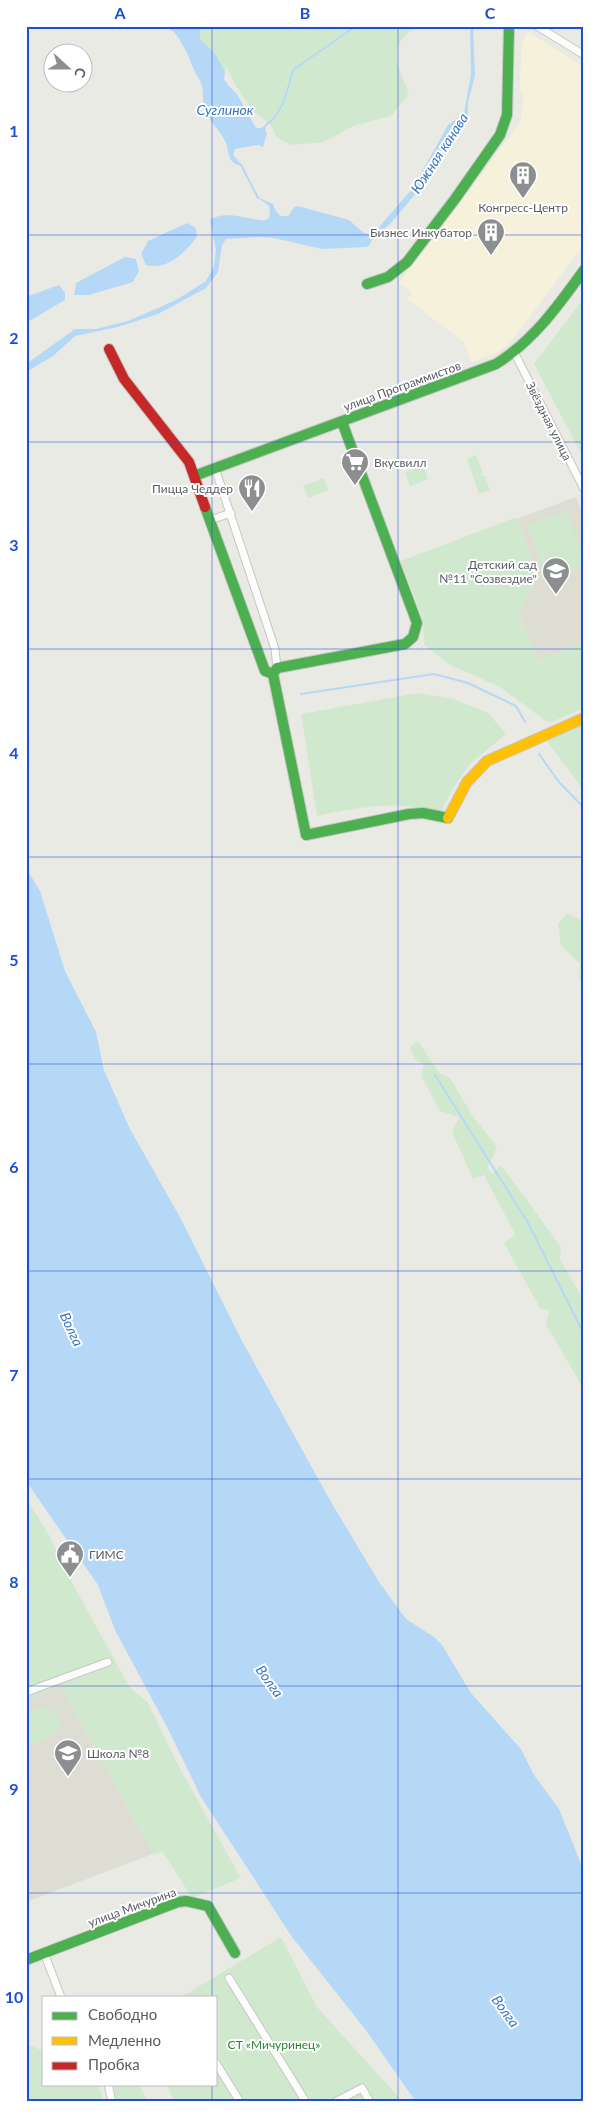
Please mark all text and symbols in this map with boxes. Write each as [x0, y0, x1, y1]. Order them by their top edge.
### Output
text: A [113, 3, 126, 22]
text: B [300, 3, 310, 22]
text: C [485, 3, 496, 22]
north arrow [42, 42, 92, 92]
text: С [71, 65, 90, 81]
water label: Суглинок [196, 101, 254, 118]
water label: Южная канава [407, 110, 471, 196]
text: 1 [9, 121, 19, 140]
building icon: Конгресс-Центр [508, 160, 538, 199]
place label: Конгресс-Центр [478, 200, 568, 215]
building icon: Бизнес Инкубатор [476, 217, 506, 256]
place label: Бизнес Инкубатор [370, 225, 472, 240]
text: 2 [9, 328, 19, 347]
street label: улица Программистов [341, 358, 463, 414]
street label: Звёздная улица [523, 379, 575, 463]
supermarket icon: Вкусвилл [340, 447, 370, 486]
place label: Вкусвилл [374, 455, 427, 470]
restaurant icon: Пицца Чеддер [237, 473, 267, 512]
place label: Пицца Чеддер [152, 481, 233, 496]
text: 3 [9, 535, 19, 554]
school or university icon: Детский сад №11 "Созвездие" [541, 556, 571, 595]
place label: Детский сад №11 "Созвездие" [439, 557, 538, 586]
text: 4 [9, 743, 19, 762]
text: 5 [9, 950, 19, 969]
text: 6 [9, 1157, 19, 1176]
water label: Волга [57, 1309, 87, 1349]
text: 7 [9, 1365, 19, 1384]
public building icon: ГИМС [55, 1539, 85, 1578]
place label: ГИМС [89, 1547, 124, 1562]
text: 8 [9, 1572, 19, 1591]
water label: Волга [253, 1662, 287, 1700]
school or university icon: Школа №8 [53, 1738, 83, 1777]
place label: Школа №8 [87, 1746, 149, 1761]
text: 9 [9, 1779, 19, 1798]
street label: улица Мичурина [86, 1884, 178, 1930]
text: 10 [5, 1987, 23, 2006]
water label: Волга [489, 1992, 523, 2030]
legend [42, 1996, 218, 2086]
text: Свободно [88, 2005, 157, 2023]
text: Медленно [88, 2031, 161, 2049]
park label: СТ «Мичуринец» [228, 2037, 320, 2052]
text: Пробка [88, 2055, 140, 2073]

